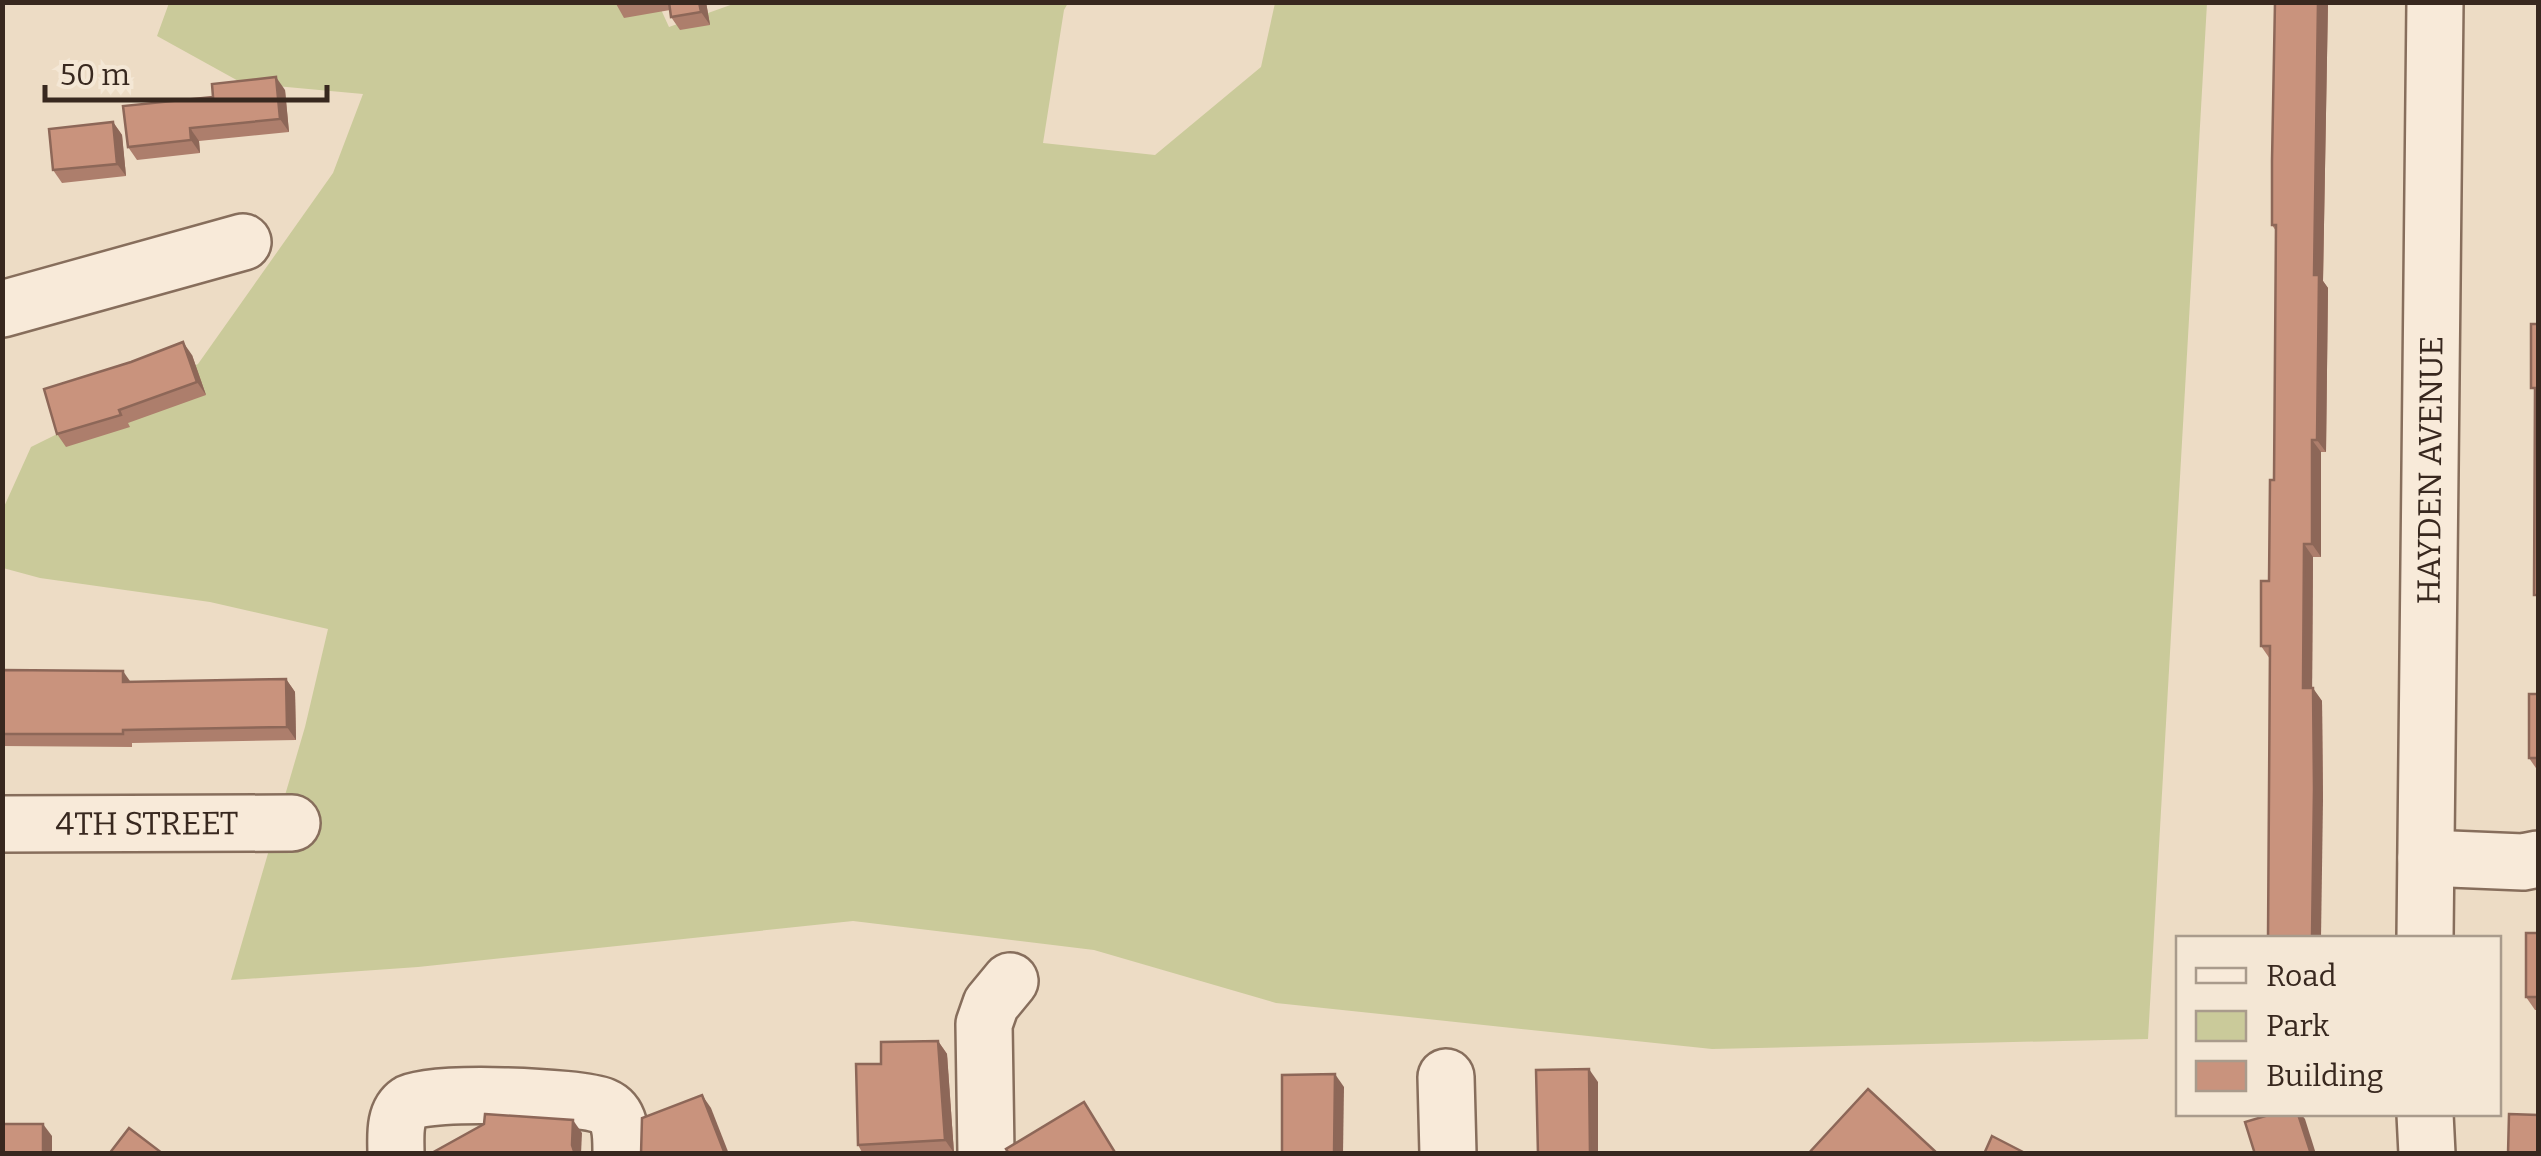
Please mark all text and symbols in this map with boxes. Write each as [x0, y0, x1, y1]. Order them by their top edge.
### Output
scale bar [45, 40, 328, 102]
text: 50 m [60, 57, 130, 93]
street label: HAYDEN AVENUE [2410, 336, 2450, 605]
street label: 4TH STREET [55, 804, 239, 843]
legend [2176, 936, 2501, 1116]
text: Road [2266, 958, 2337, 994]
text: Park [2266, 1008, 2329, 1044]
text: Building [2266, 1058, 2384, 1094]

